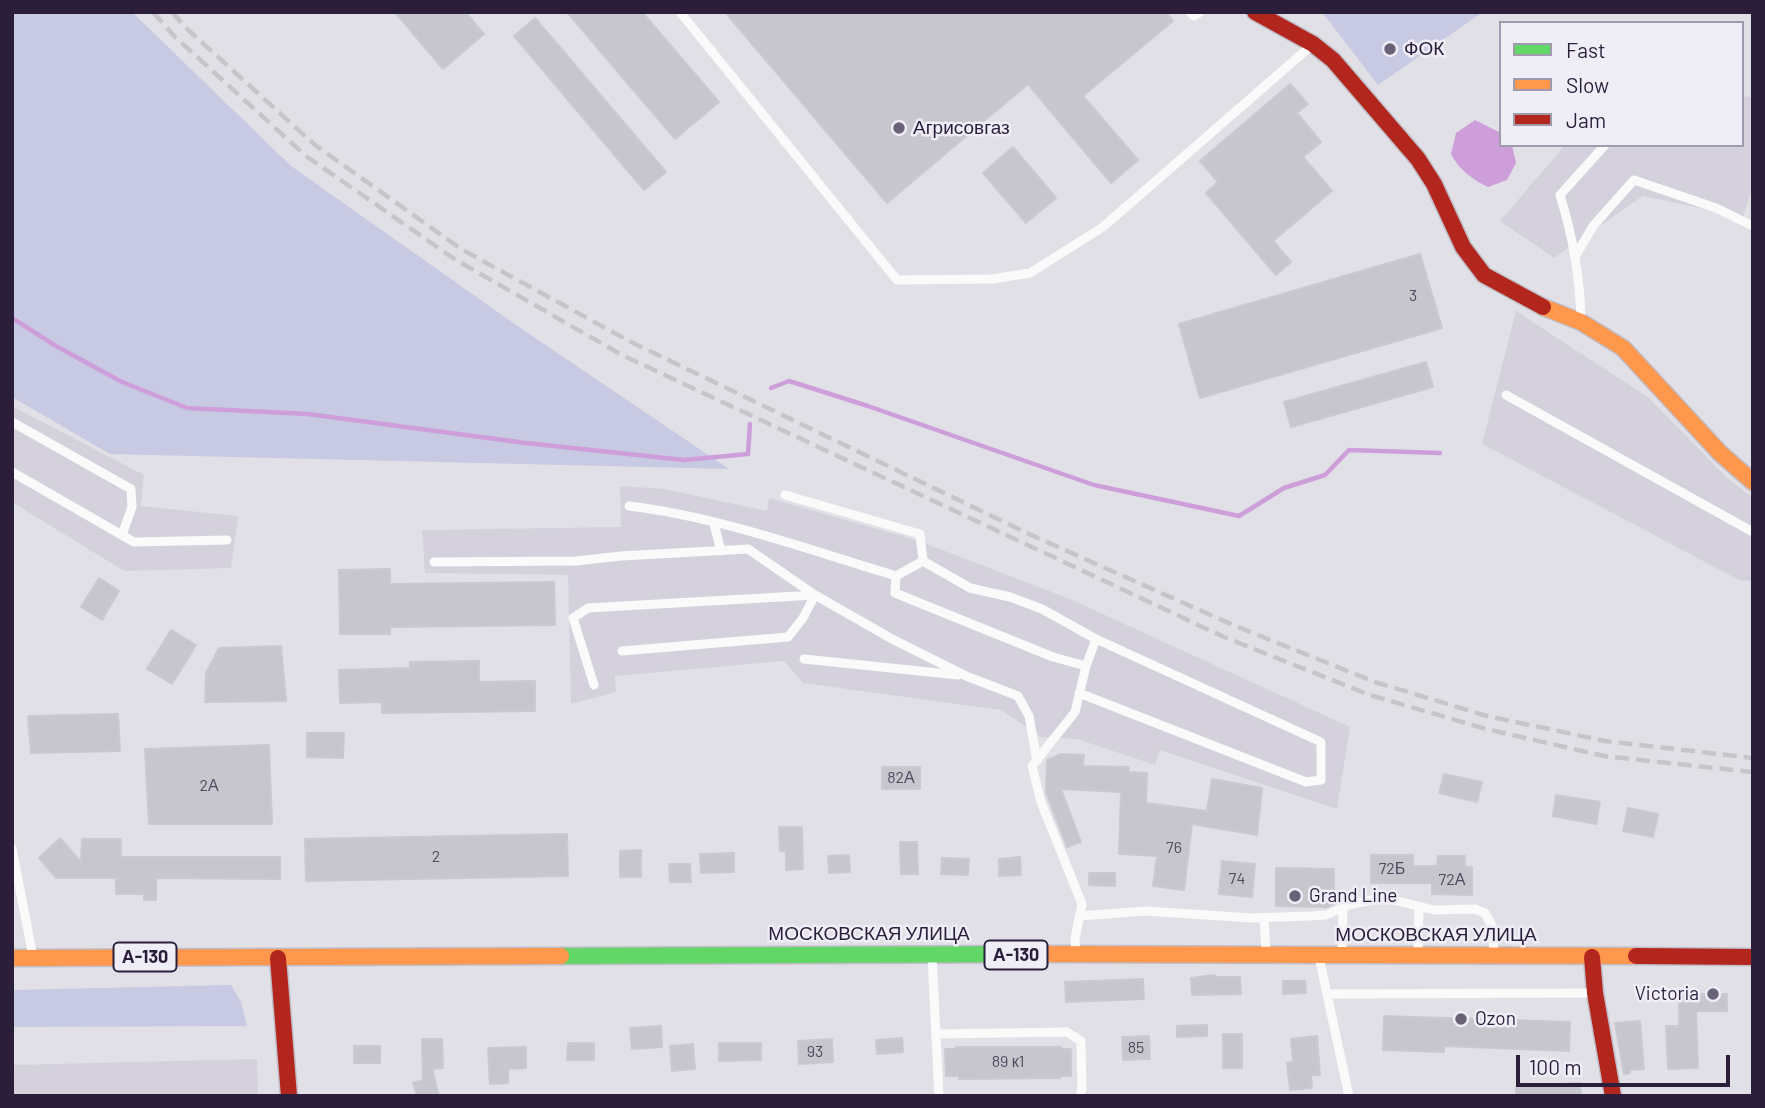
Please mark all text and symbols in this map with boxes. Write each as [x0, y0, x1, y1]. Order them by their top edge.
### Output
legend [1499, 21, 1744, 147]
text: Fast [1566, 37, 1606, 62]
place label: ФОК [1404, 38, 1444, 60]
marker: ФОК [1382, 41, 1398, 57]
text: Slow [1566, 72, 1609, 97]
text: Jam [1566, 107, 1606, 132]
place label: Агрисовгаз [913, 117, 1010, 139]
marker: Агрисовгаз [891, 120, 907, 136]
house number: 3 [1409, 286, 1417, 306]
house number: 82А [887, 768, 915, 788]
house number: 2А [199, 776, 219, 796]
house number: 76 [1166, 838, 1182, 858]
house number: 2 [432, 847, 440, 867]
house number: 72Б [1379, 859, 1405, 879]
house number: 74 [1229, 869, 1245, 889]
house number: 72А [1439, 870, 1465, 890]
place label: Grand Line [1309, 885, 1397, 907]
marker: Grand Line [1287, 888, 1303, 904]
street label: МОСКОВСКАЯ УЛИЦА [768, 923, 970, 945]
street label: МОСКОВСКАЯ УЛИЦА [1335, 924, 1537, 946]
road number: А-130 [984, 940, 1048, 970]
road number: А-130 [114, 942, 176, 972]
place label: Victoria [1635, 983, 1699, 1005]
marker: Victoria [1705, 986, 1721, 1002]
place label: Ozon [1475, 1008, 1516, 1030]
marker: Ozon [1453, 1011, 1469, 1027]
house number: 85 [1128, 1038, 1144, 1058]
house number: 93 [807, 1042, 823, 1062]
scale bar [1520, 1042, 1734, 1086]
house number: 89 к1 [992, 1052, 1024, 1072]
text: 100 m [1529, 1054, 1582, 1079]

